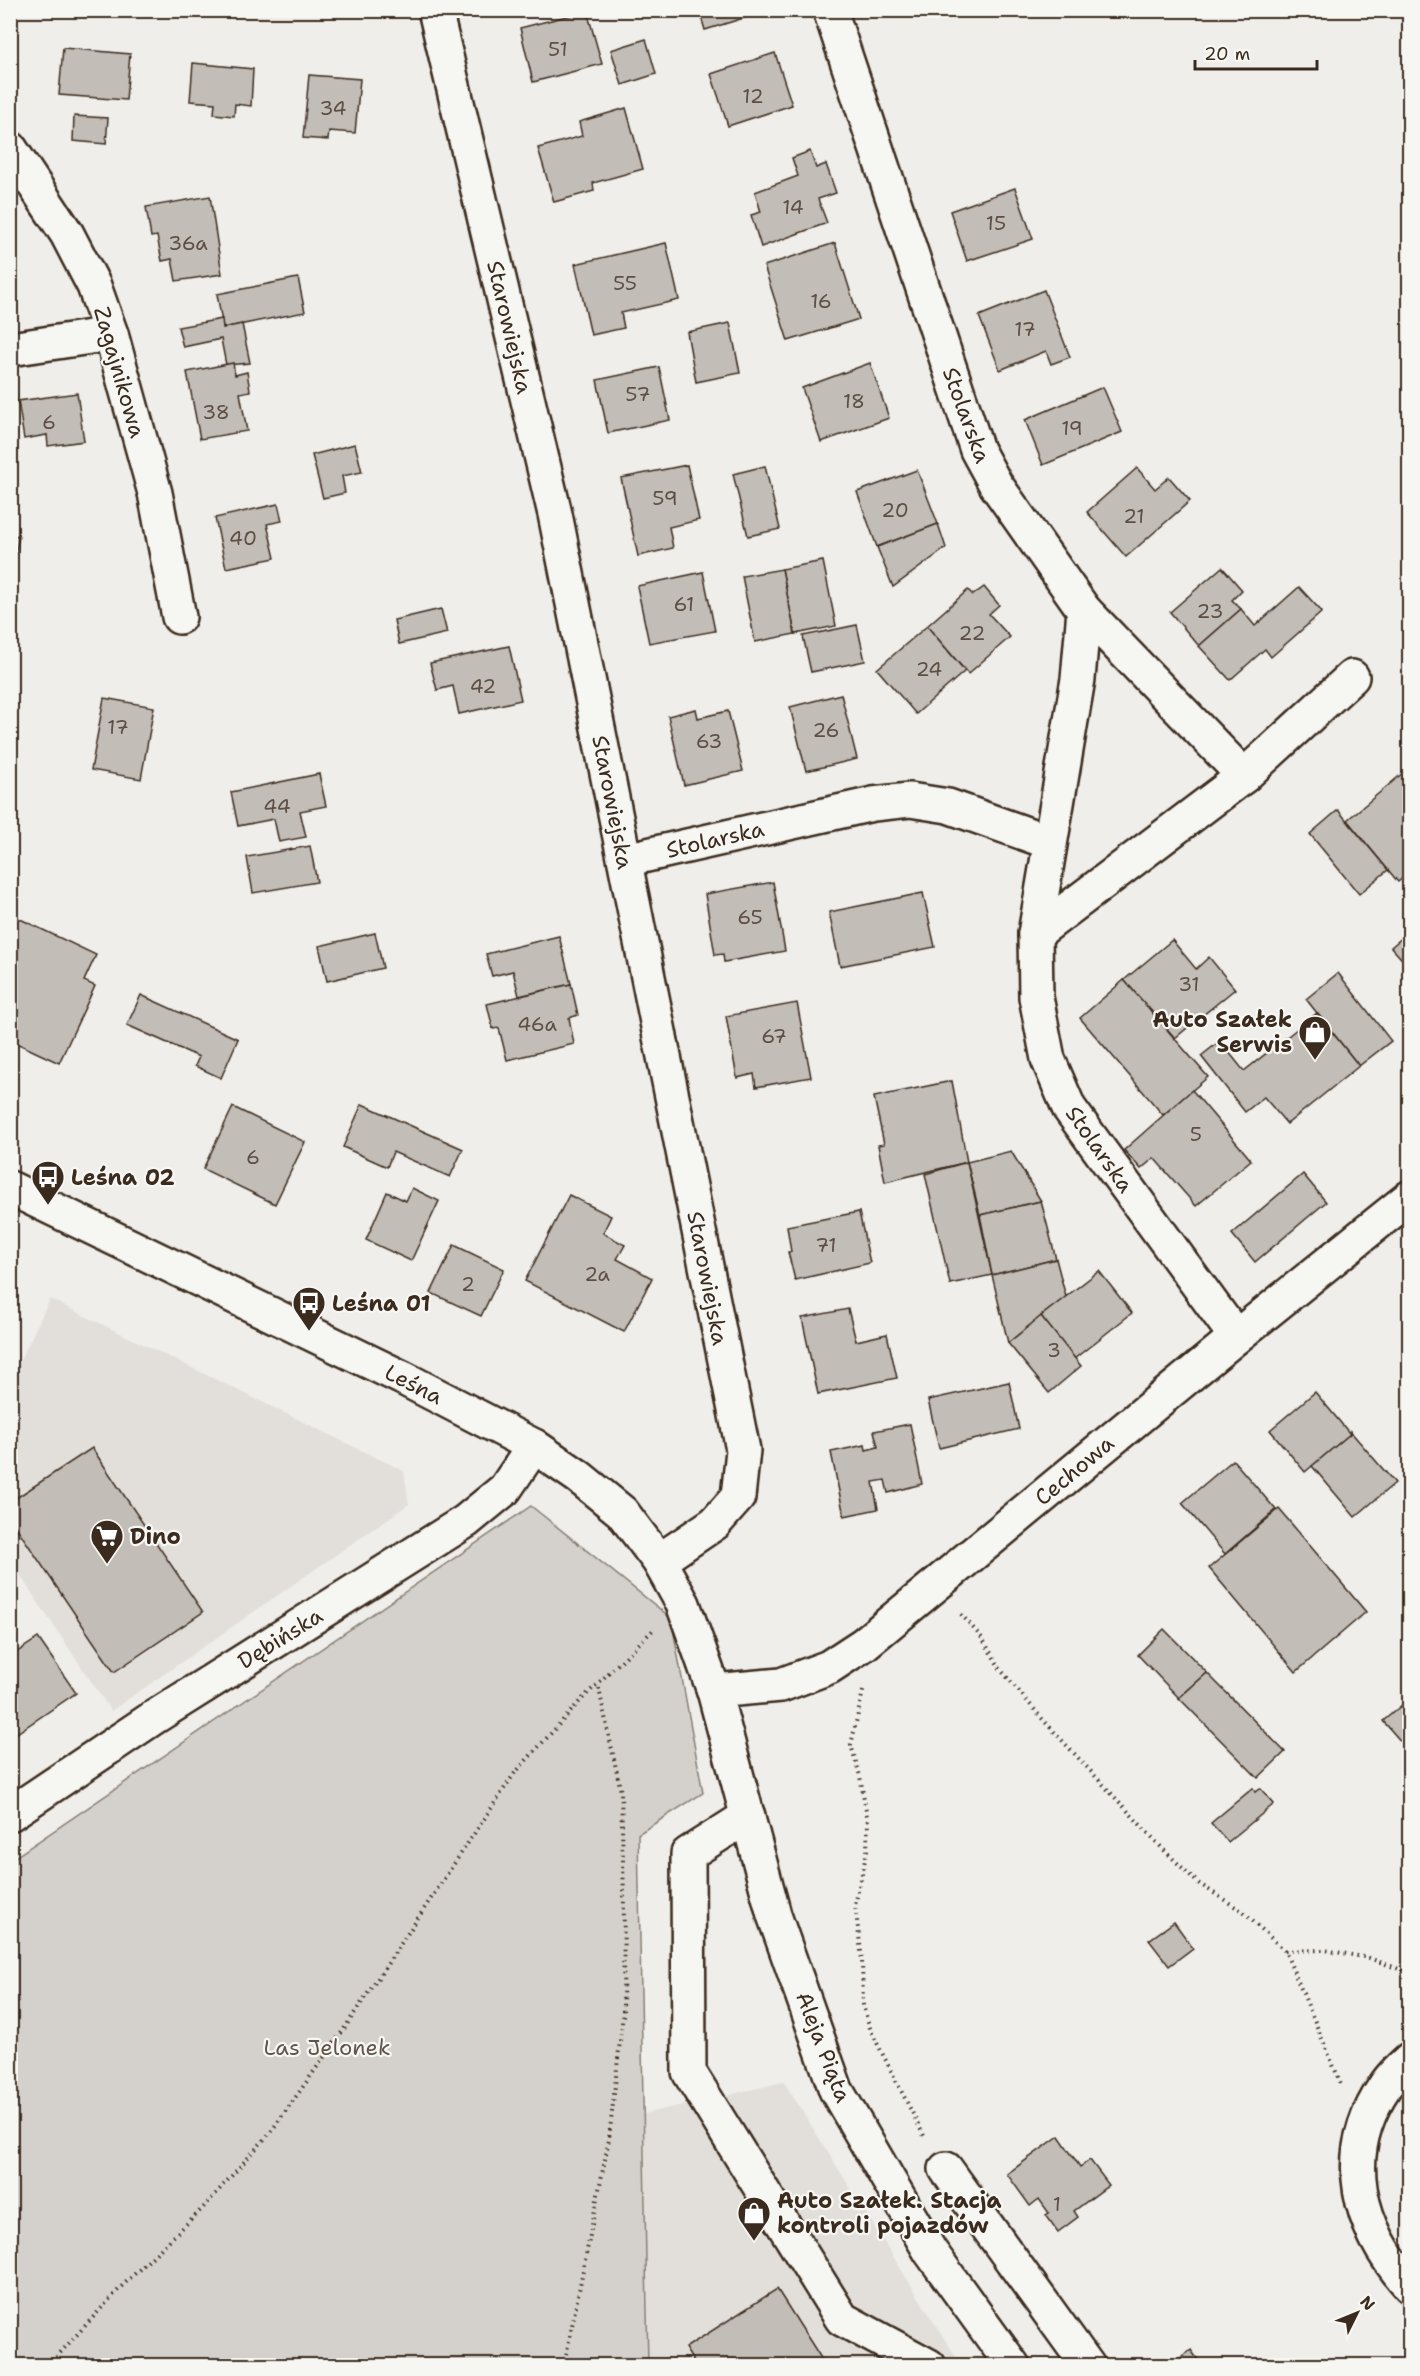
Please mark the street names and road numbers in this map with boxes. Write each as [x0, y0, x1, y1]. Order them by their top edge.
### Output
street label: Starowiejska [480, 258, 539, 397]
street label: Zagajnikowa [87, 303, 152, 441]
street label: Stolarska [936, 363, 997, 467]
street label: Starowiejska [585, 733, 640, 872]
street label: Stolarska [663, 814, 767, 865]
street label: Stolarska [1059, 1100, 1140, 1199]
street label: Starowiejska [680, 1209, 735, 1348]
street label: Leśna [380, 1358, 448, 1411]
street label: Cechowa [1029, 1429, 1120, 1512]
street label: Dębińska [232, 1601, 328, 1676]
street label: Aleja Piąta [789, 1988, 858, 2107]

